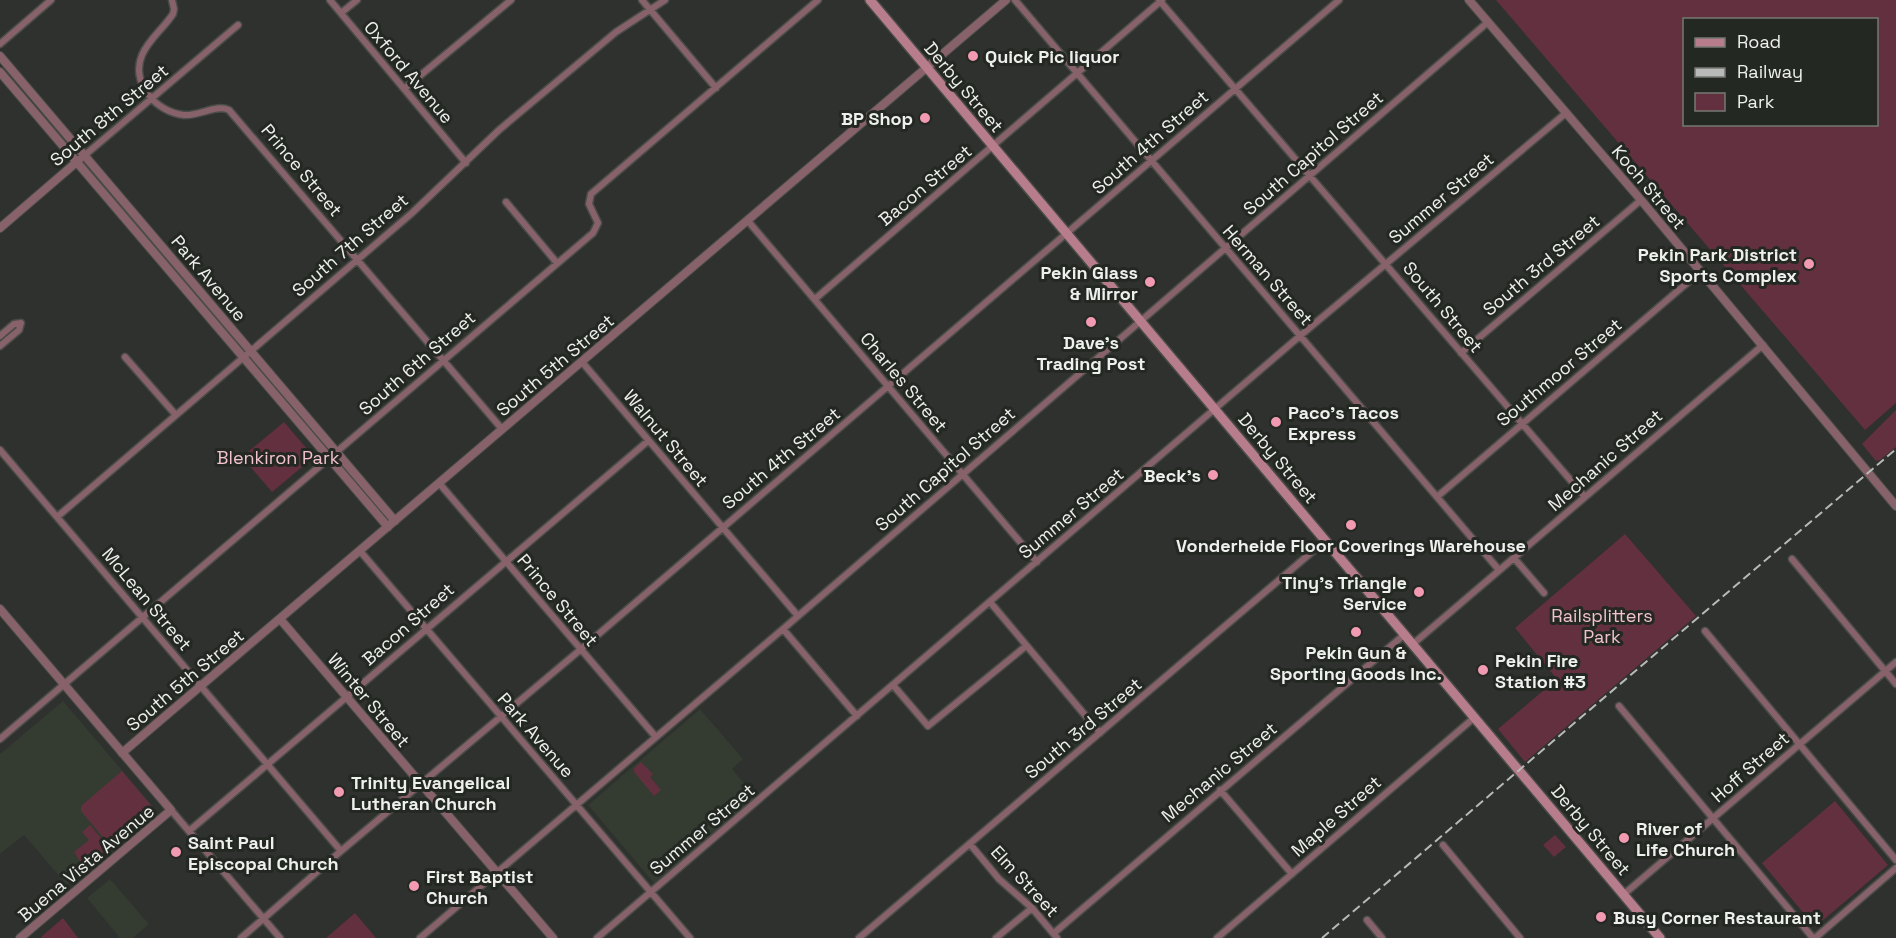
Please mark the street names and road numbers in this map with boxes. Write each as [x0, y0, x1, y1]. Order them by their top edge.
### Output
street label: Oxford Avenue [359, 16, 459, 128]
street label: Derby Street [919, 37, 1009, 137]
street label: South 8th Street [45, 59, 173, 171]
street label: South 4th Street [1087, 85, 1213, 199]
street label: South Capitol Street [1238, 86, 1388, 220]
street label: Prince Street [257, 119, 347, 221]
street label: Bacon Street [874, 139, 976, 231]
street label: Koch Street [1607, 140, 1691, 234]
street label: Summer Street [1384, 147, 1498, 249]
street label: South 7th Street [287, 188, 413, 302]
street label: South 3rd Street [1478, 209, 1604, 321]
street label: Herman Street [1218, 220, 1318, 330]
street label: Park Avenue [166, 230, 252, 326]
street label: South Street [1398, 257, 1488, 357]
street label: South 6th Street [354, 306, 480, 420]
street label: South 5th Street [491, 309, 619, 421]
street label: Southmoor Street [1492, 313, 1626, 431]
street label: Charles Street [855, 327, 953, 437]
street label: Walnut Street [619, 385, 713, 491]
street label: South 4th Street [717, 402, 845, 514]
street label: South Capitol Street [870, 402, 1020, 536]
street label: Mechanic Street [1543, 404, 1667, 516]
street label: Derby Street [1233, 408, 1323, 508]
street label: Summer Street [1014, 462, 1128, 564]
street label: McLean Street [97, 543, 197, 655]
street label: Prince Street [513, 549, 603, 651]
street label: Bacon Street [357, 578, 459, 670]
street label: South 5th Street [121, 624, 249, 736]
street label: Winter Street [323, 648, 415, 752]
street label: South 3rd Street [1020, 672, 1146, 784]
street label: Park Avenue [493, 688, 579, 782]
street label: Mechanic Street [1156, 717, 1282, 827]
street label: Hoff Street [1706, 727, 1794, 807]
street label: Maple Street [1286, 771, 1386, 861]
street label: Summer Street [645, 778, 759, 880]
street label: Derby Street [1546, 780, 1636, 880]
street label: Buena Vista Avenue [13, 799, 159, 927]
street label: Elm Street [986, 840, 1064, 922]

